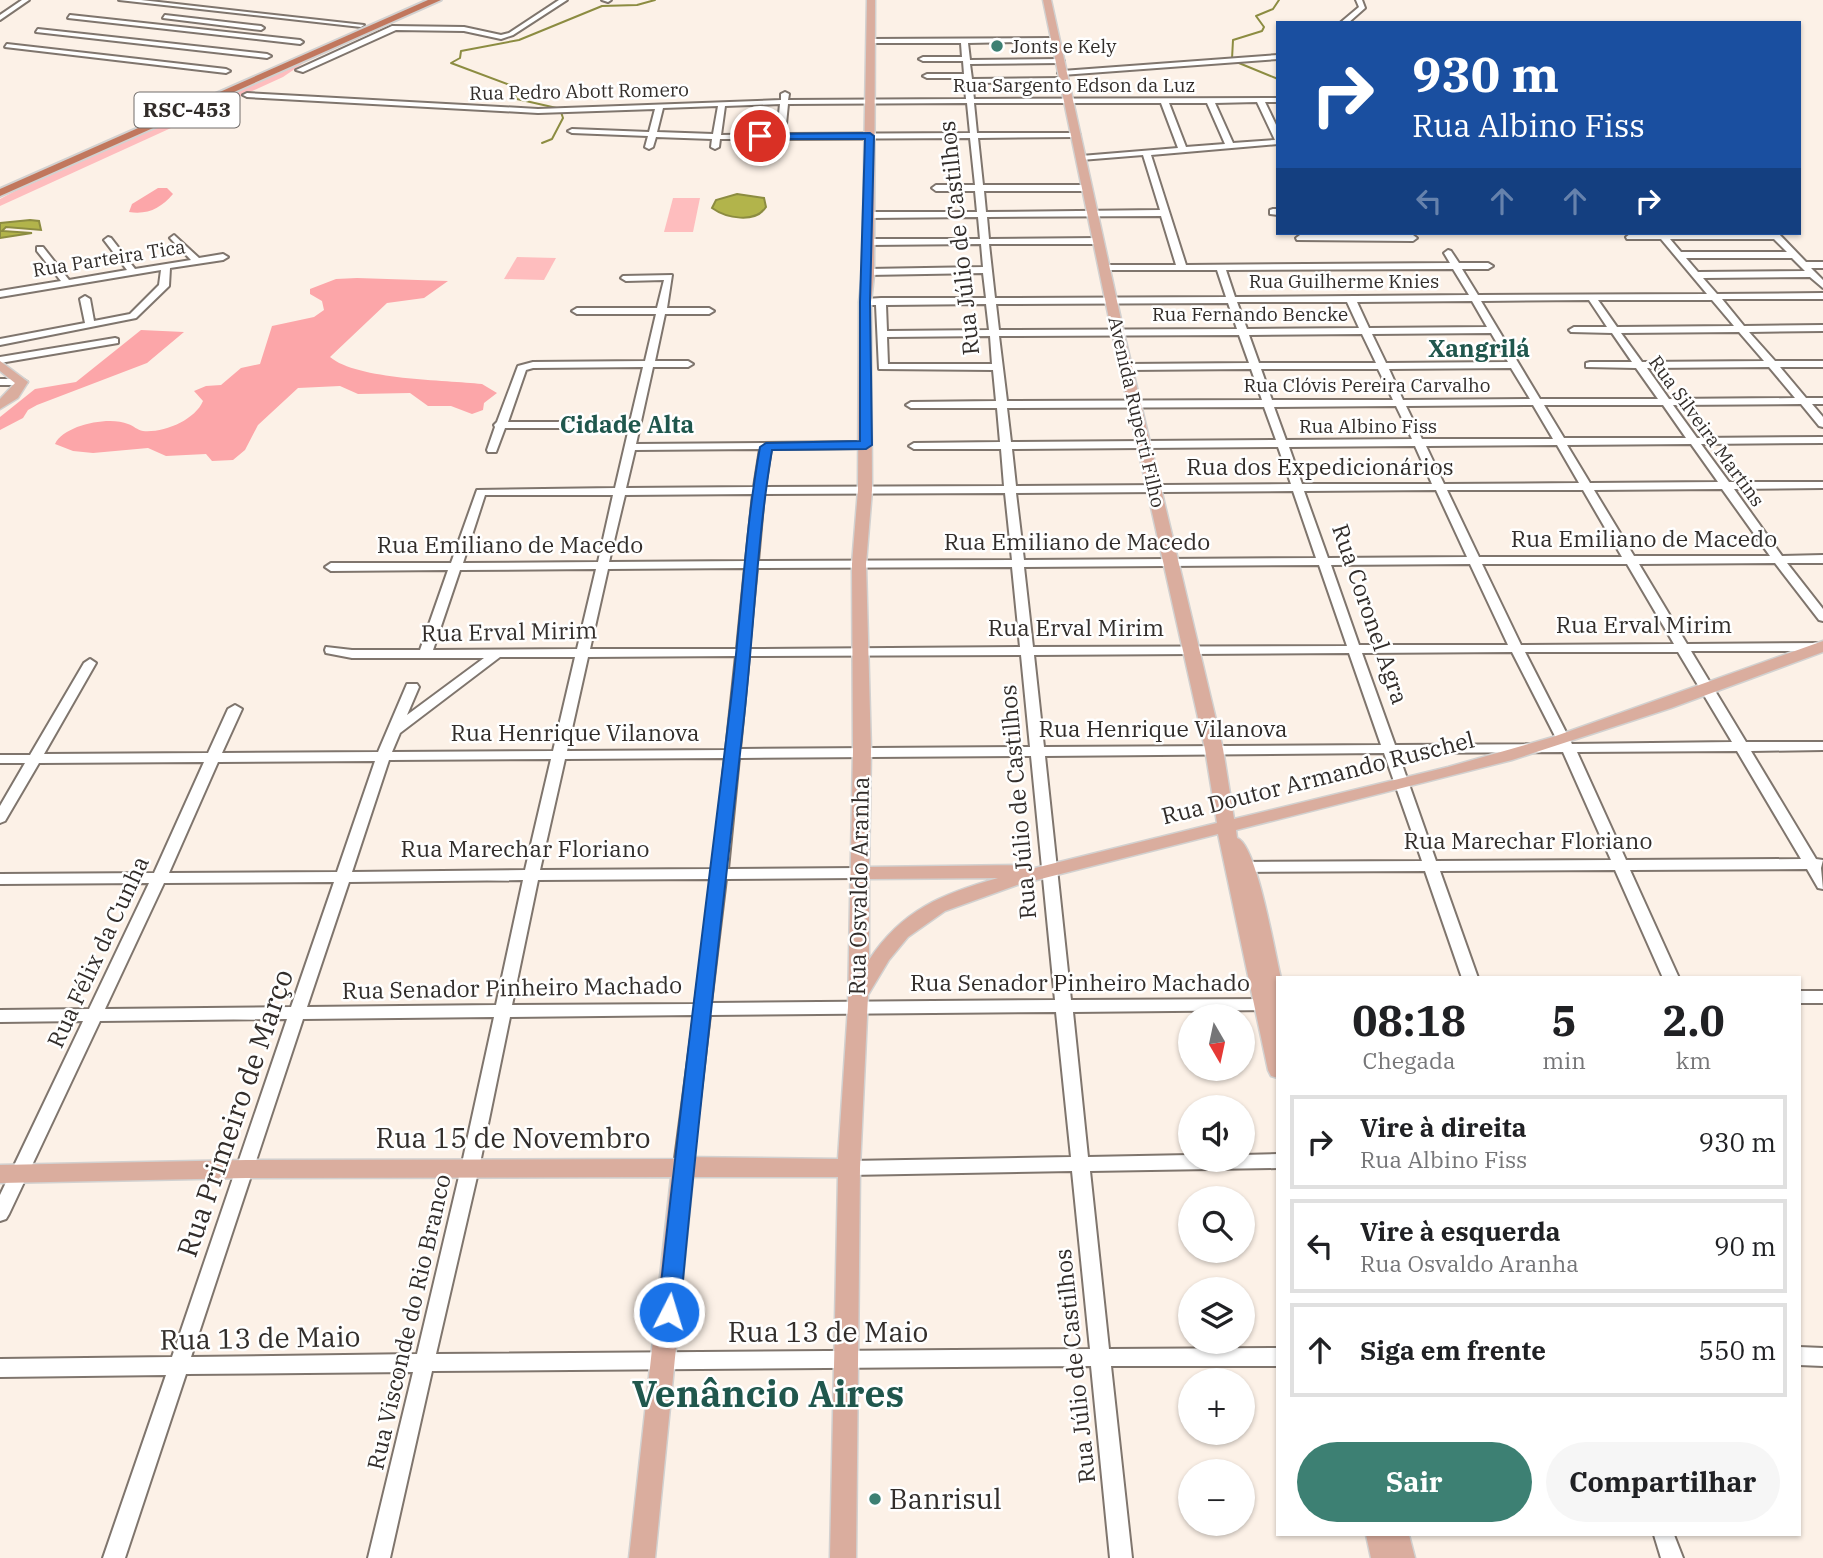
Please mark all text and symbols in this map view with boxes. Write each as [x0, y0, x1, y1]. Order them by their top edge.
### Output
place label: Jonts e Kely [1011, 34, 1117, 58]
marker: Jonts e Kely [989, 38, 1005, 54]
text: 930 m [1412, 42, 1559, 105]
icon: right [1297, 49, 1388, 140]
street label: Rua Sargento Edson da Luz [953, 73, 1195, 97]
street label: Rua Pedro Abott Romero [469, 77, 689, 105]
road number: RSC-453 [134, 92, 240, 128]
text: Rua Albino Fiss [1412, 104, 1645, 146]
pin [730, 106, 790, 166]
icon: arrive [741, 117, 779, 155]
street label: Rua Júlio de Castilhos [931, 120, 985, 357]
icon: left [1410, 182, 1448, 220]
icon: ahead [1483, 182, 1521, 220]
icon: ahead [1556, 182, 1594, 220]
icon: right [1629, 182, 1667, 220]
street label: Rua Parteira Tica [31, 234, 187, 282]
street label: Rua Guilherme Knies [1249, 269, 1439, 293]
street label: Rua Fernando Bencke [1152, 302, 1348, 326]
street label: Avenida Ruperti Filho [1103, 314, 1171, 510]
district label: Xangrilá [1428, 332, 1530, 364]
street label: Rua Silveira Martins [1644, 351, 1770, 511]
street label: Rua Clóvis Pereira Carvalho [1243, 373, 1491, 397]
district label: Cidade Alta [560, 408, 695, 440]
street label: Rua Albino Fiss [1299, 414, 1437, 438]
street label: Rua dos Expedicionários [1186, 451, 1454, 481]
street label: Rua Coronel Agra [1326, 520, 1416, 708]
street label: Rua Emiliano de Macedo [1511, 523, 1777, 553]
street label: Rua Emiliano de Macedo [944, 526, 1210, 556]
street label: Rua Emiliano de Macedo [377, 529, 643, 559]
street label: Rua Erval Mirim [1556, 609, 1732, 639]
street label: Rua Erval Mirim [988, 612, 1164, 642]
street label: Rua Erval Mirim [420, 614, 598, 648]
street label: Rua Júlio de Castilhos [992, 684, 1042, 921]
street label: Rua Henrique Vilanova [1038, 713, 1288, 743]
street label: Rua Henrique Vilanova [450, 717, 700, 747]
street label: Rua Doutor Armando Ruschel [1158, 724, 1477, 830]
street label: Rua Osvaldo Aranha [841, 776, 875, 996]
street label: Rua Marechar Floriano [1404, 825, 1652, 855]
street label: Rua Marechar Floriano [401, 833, 649, 863]
street label: Rua Félix da Cunha [39, 851, 155, 1052]
street label: Rua Primeiro de Março [168, 964, 301, 1262]
street label: Rua Senador Pinheiro Machado [910, 967, 1250, 997]
street label: Rua Senador Pinheiro Machado [342, 969, 682, 1005]
text: 08:18 [1352, 993, 1466, 1048]
text: 5 [1552, 993, 1577, 1048]
text: 2.0 [1662, 993, 1725, 1048]
north arrow [1178, 1004, 1255, 1082]
map controls [1178, 1004, 1255, 1536]
text: Chegada [1363, 1045, 1456, 1075]
text: min [1542, 1045, 1586, 1075]
text: km [1676, 1045, 1711, 1075]
button: sound [1178, 1095, 1255, 1172]
text: Vire à direita [1360, 1110, 1527, 1144]
street label: Rua 15 de Novembro [376, 1119, 650, 1156]
icon: right [1301, 1123, 1339, 1161]
text: 930 m [1698, 1125, 1776, 1159]
text: Rua Albino Fiss [1360, 1144, 1527, 1174]
street label: Rua Visconde do Rio Branco [359, 1171, 457, 1473]
button: search [1178, 1186, 1255, 1263]
text: Vire à esquerda [1360, 1214, 1561, 1248]
icon: left [1301, 1227, 1339, 1265]
text: 90 m [1714, 1229, 1776, 1263]
street label: Rua Júlio de Castilhos [1047, 1248, 1101, 1485]
text: Rua Osvaldo Aranha [1360, 1248, 1579, 1278]
position arrow [632, 1275, 706, 1349]
button: layers [1178, 1277, 1255, 1354]
street label: Rua 13 de Maio [728, 1313, 928, 1350]
street label: Rua 13 de Maio [159, 1317, 361, 1358]
icon: ahead [1301, 1331, 1339, 1369]
text: Siga em frente [1360, 1333, 1546, 1367]
text: 550 m [1698, 1333, 1776, 1367]
button: + [1178, 1368, 1255, 1445]
district label: Venâncio Aires [632, 1369, 904, 1417]
button: Sair [1297, 1442, 1532, 1522]
button: Compartilhar [1546, 1442, 1780, 1522]
button: − [1178, 1459, 1255, 1536]
place label: Banrisul [889, 1480, 1002, 1517]
marker: Banrisul [867, 1491, 883, 1507]

